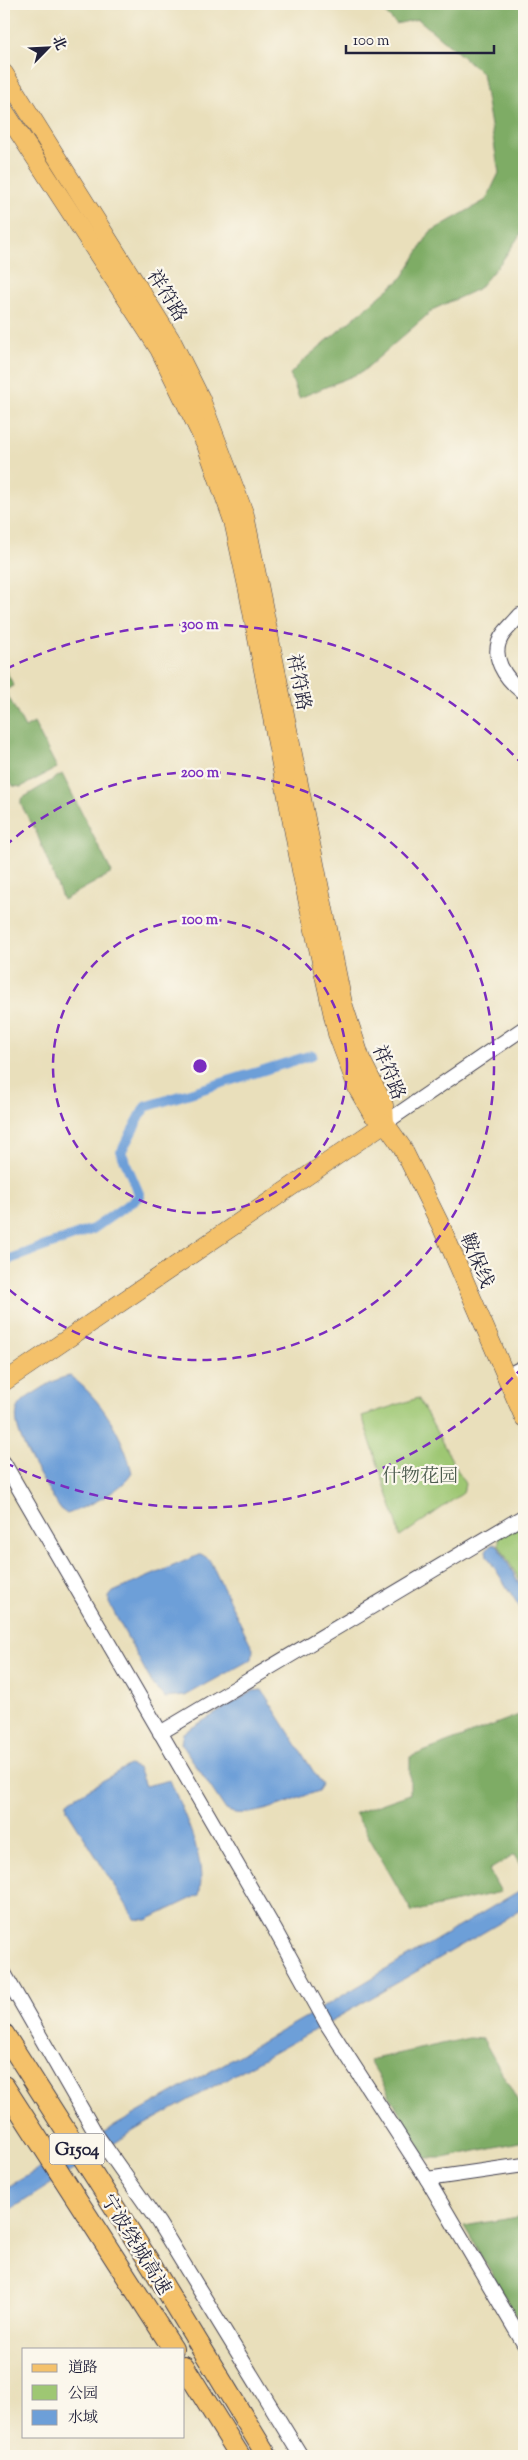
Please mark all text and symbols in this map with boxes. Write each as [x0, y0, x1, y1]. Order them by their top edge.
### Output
north arrow [22, 22, 72, 72]
scale bar [346, 22, 493, 54]
text: 100 m [353, 31, 390, 52]
text: 北 [46, 33, 70, 54]
street label: 祥符路 [139, 265, 192, 328]
text: 300 m [181, 615, 219, 636]
street label: 祥符路 [279, 652, 316, 713]
text: 200 m [181, 763, 220, 784]
text: 100 m [182, 910, 219, 931]
street label: 祥符路 [364, 1041, 411, 1104]
centre of rings [191, 1057, 209, 1075]
street label: 鞍保线 [452, 1229, 499, 1292]
park label: 什物花园 [382, 1464, 458, 1491]
road number: G1504 [50, 2134, 104, 2164]
street label: 宁波绕城高速 [93, 2190, 177, 2301]
legend [22, 2348, 185, 2438]
text: 道路 [68, 2358, 98, 2379]
text: 公园 [68, 2384, 98, 2405]
text: 水域 [68, 2408, 98, 2429]

